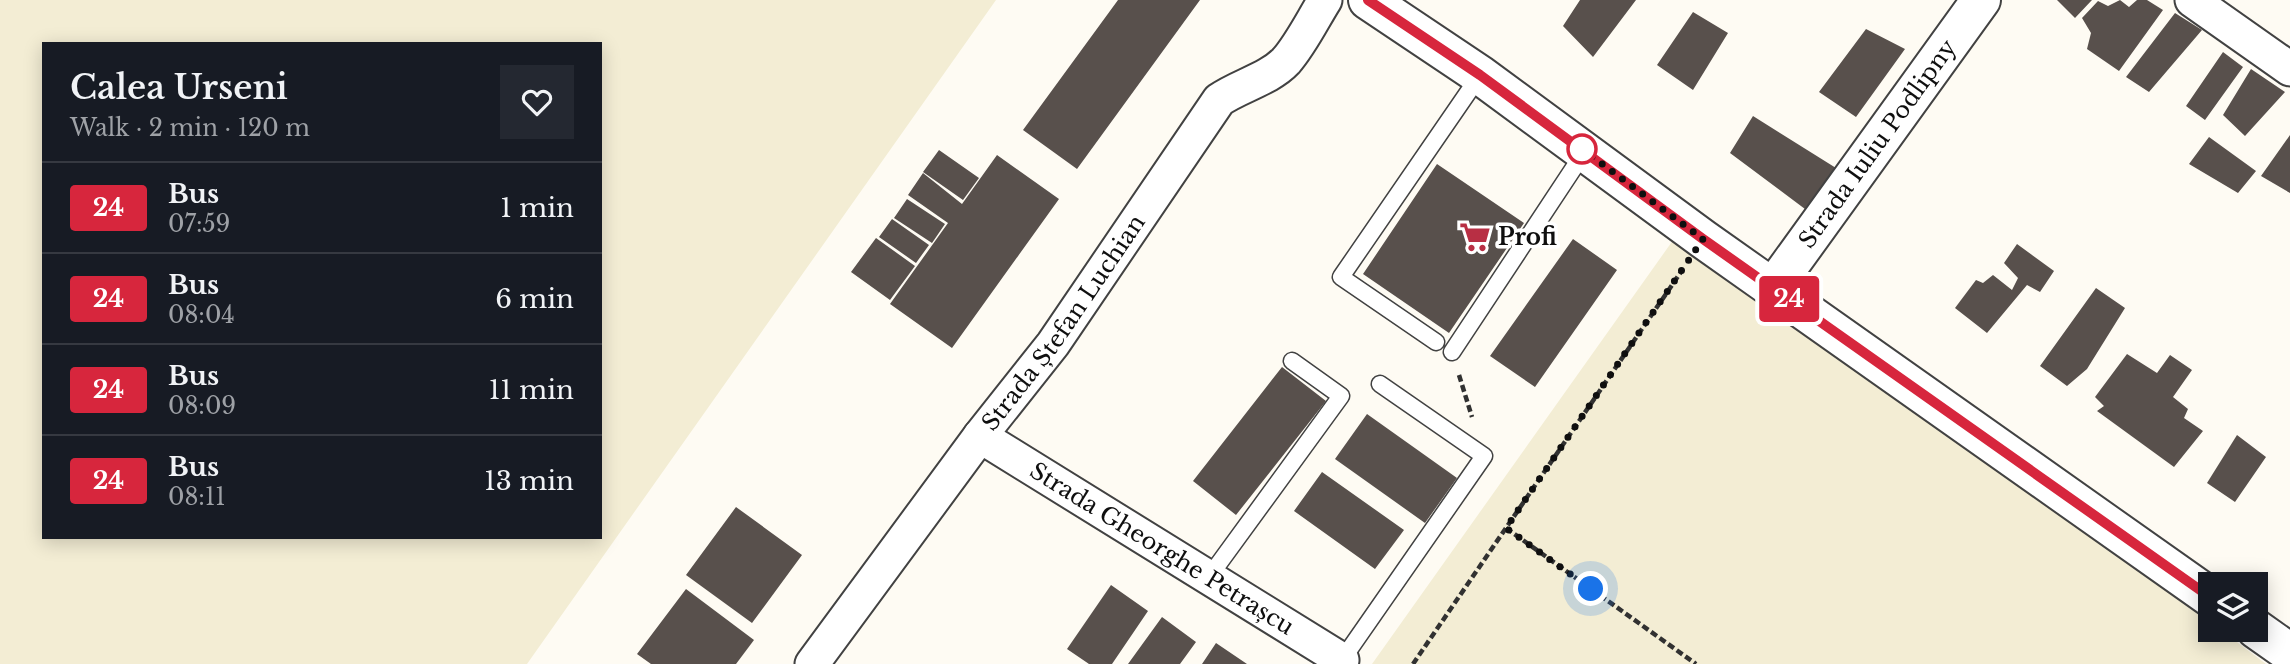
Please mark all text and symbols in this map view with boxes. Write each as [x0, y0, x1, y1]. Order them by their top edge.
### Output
street label: Strada Iuliu Podlipny [1793, 34, 1962, 253]
button: heart [500, 65, 574, 139]
text: Calea Urseni [70, 67, 288, 108]
text: Walk · 2 min · 120 m [70, 114, 310, 142]
unlabelled marker [1567, 134, 1597, 164]
text: Bus [168, 178, 219, 210]
text: 1 min [500, 192, 574, 224]
text: 24 [93, 193, 124, 222]
street label: Strada Ștefan Luchian [976, 209, 1151, 436]
text: 07:59 [168, 210, 230, 238]
supermarket icon: Profi [1458, 220, 1492, 254]
place label: Profi [1498, 223, 1557, 251]
text: Bus [168, 269, 219, 301]
line badge: 24 [1758, 276, 1820, 322]
text: 6 min [495, 283, 574, 315]
text: 24 [93, 284, 124, 313]
text: 24 [1773, 284, 1805, 313]
text: 08:04 [168, 301, 235, 329]
text: Bus [168, 360, 219, 392]
text: 11 min [489, 374, 574, 406]
text: 24 [93, 375, 124, 404]
text: 08:09 [168, 392, 236, 420]
text: Bus [168, 451, 219, 483]
street label: Strada Gheorghe Petrașcu [1025, 456, 1299, 641]
text: 13 min [484, 465, 574, 497]
text: 24 [93, 466, 124, 495]
text: 08:11 [168, 483, 225, 511]
your location [1573, 571, 1608, 606]
map controls [2198, 572, 2268, 642]
button: layers [2198, 572, 2268, 642]

